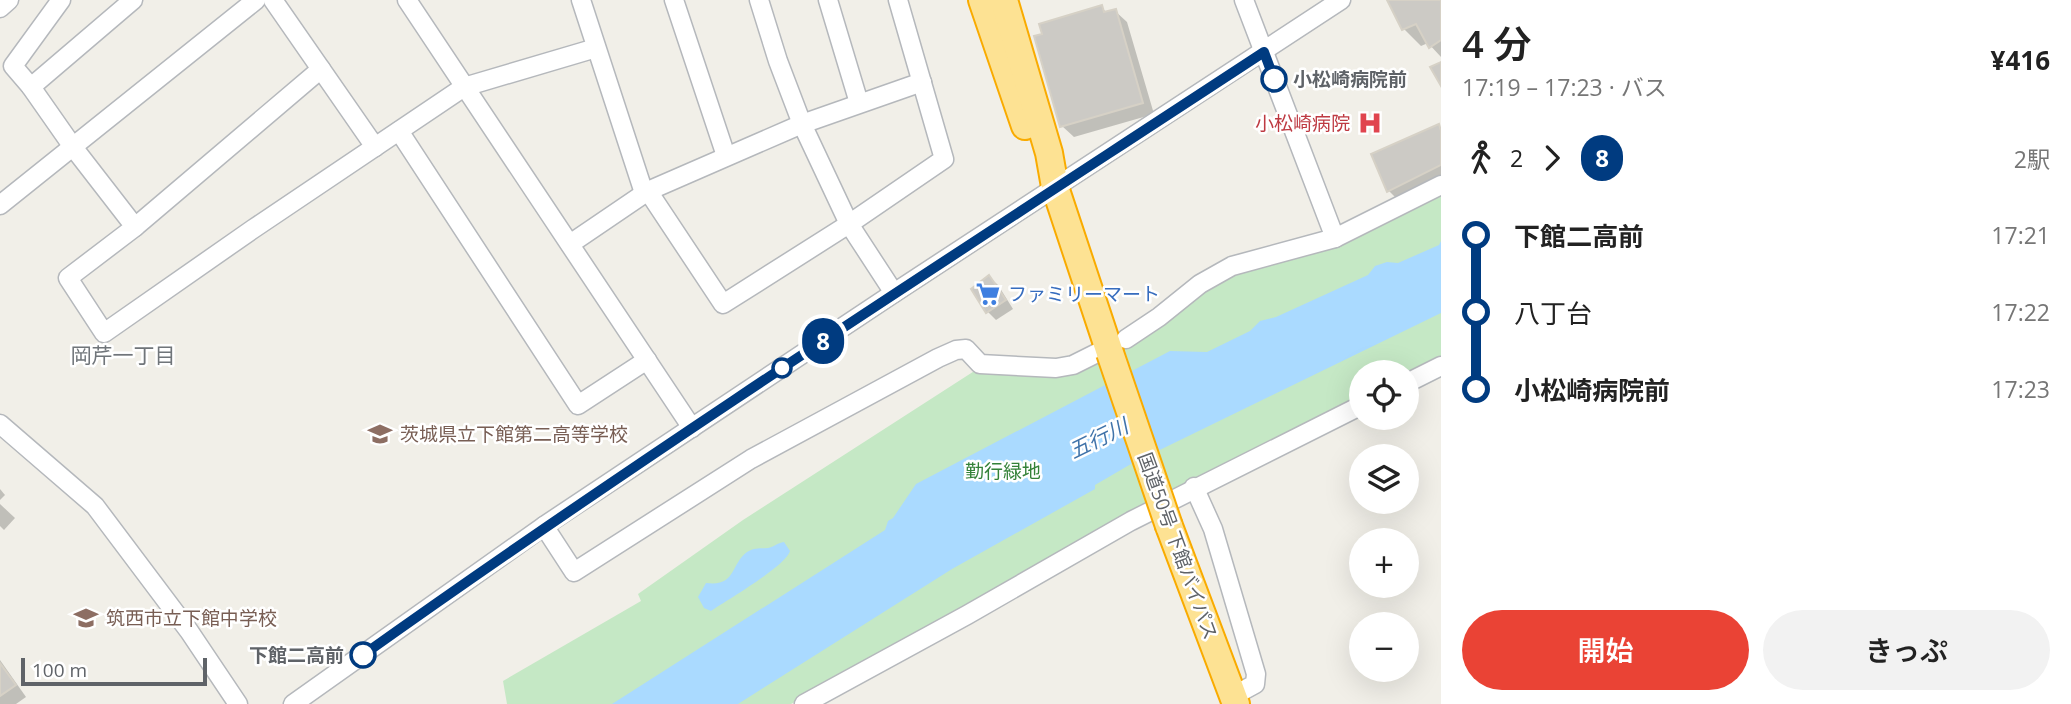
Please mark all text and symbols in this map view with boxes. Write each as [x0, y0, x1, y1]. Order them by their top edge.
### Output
text: 4 分 [1462, 17, 1532, 69]
text: ¥416 [1991, 42, 2050, 78]
marker: 小松崎病院前 [1261, 66, 1287, 92]
place label: 小松崎病院前 [1293, 66, 1407, 92]
text: 17:19 – 17:23 · バス [1462, 71, 1667, 103]
hospital icon: 小松崎病院 [1356, 109, 1384, 137]
place label: 小松崎病院 [1255, 110, 1350, 136]
icon: walk [1462, 139, 1500, 177]
icon: forward [1533, 139, 1571, 177]
text: 8 [1595, 141, 1609, 174]
text: 2 [1510, 142, 1523, 174]
text: 2駅 [2014, 143, 2050, 175]
text: 下館二高前 [1514, 218, 1644, 254]
text: 17:21 [1991, 219, 2050, 251]
supermarket icon: ファミリーマート [974, 280, 1002, 308]
place label: ファミリーマート [1008, 281, 1160, 307]
text: 八丁台 [1514, 295, 1592, 331]
text: 17:22 [1991, 296, 2050, 328]
line badge: 8 [800, 318, 846, 364]
text: 8 [816, 324, 830, 357]
district label: 岡芹一丁目 [71, 341, 176, 369]
unlabelled marker [772, 358, 792, 378]
map controls [1349, 360, 1419, 682]
button: locate [1349, 360, 1419, 430]
text: 小松崎病院前 [1514, 372, 1670, 408]
text: 17:23 [1991, 373, 2050, 405]
water label: 五行川 [1064, 411, 1134, 464]
school or university icon: 茨城県立下館第二高等学校 [366, 420, 394, 448]
place label: 茨城県立下館第二高等学校 [400, 421, 628, 447]
button: layers [1349, 444, 1419, 514]
street label: 国道50号 下館バイパス [1132, 449, 1224, 643]
park label: 勤行緑地 [965, 458, 1041, 484]
button: + [1349, 528, 1419, 598]
school or university icon: 筑西市立下館中学校 [72, 604, 100, 632]
place label: 筑西市立下館中学校 [106, 605, 277, 631]
button: 開始 [1462, 610, 1749, 690]
button: きっぷ [1763, 610, 2050, 690]
button: − [1349, 612, 1419, 682]
place label: 下館二高前 [249, 642, 344, 668]
marker: 下館二高前 [350, 642, 376, 668]
scale bar [21, 655, 206, 687]
text: 100 m [32, 657, 87, 683]

